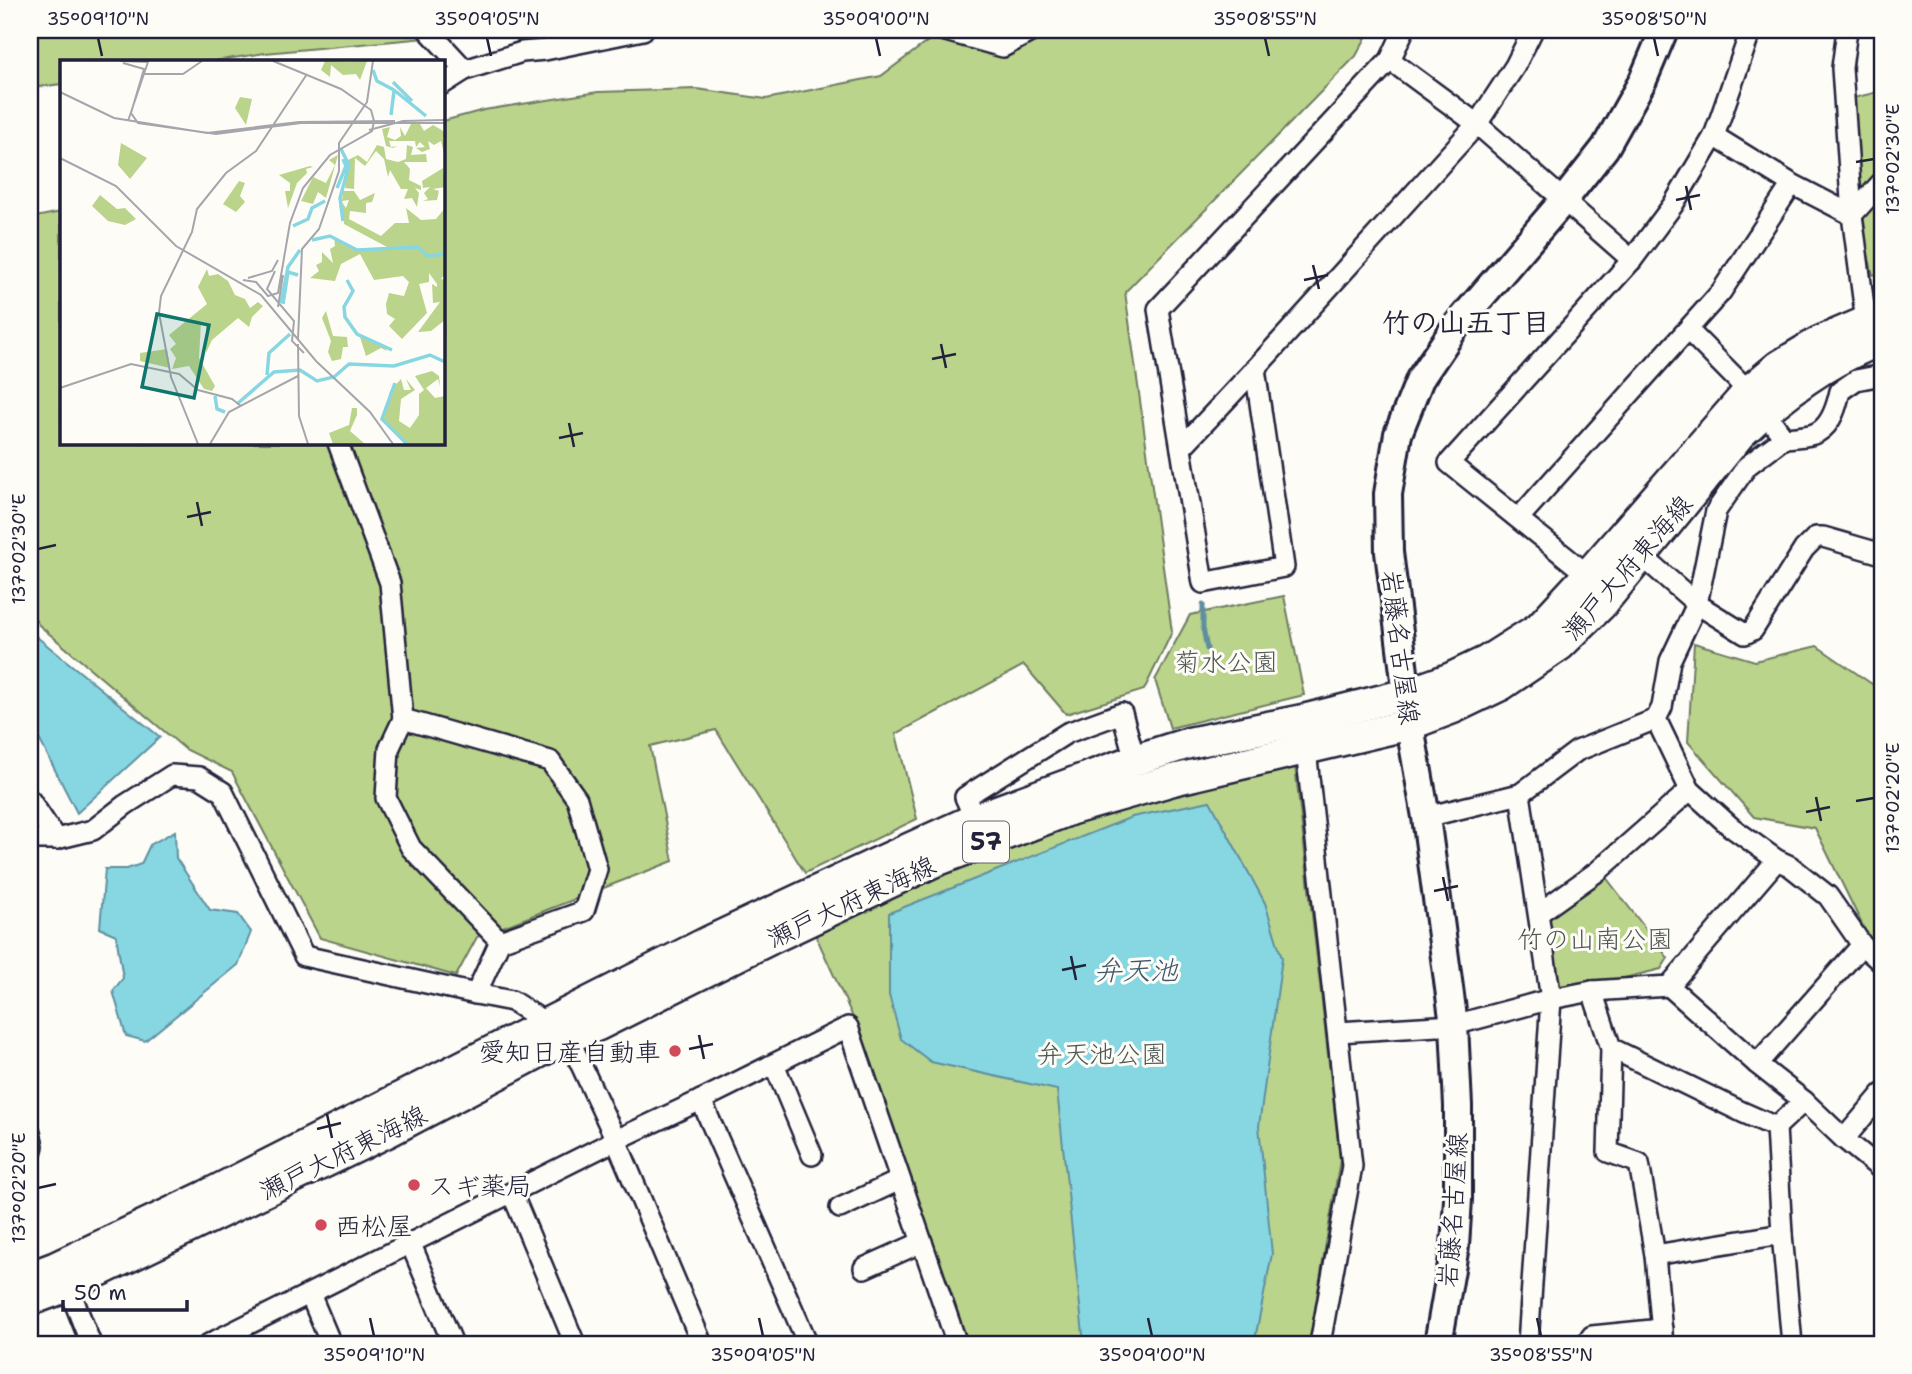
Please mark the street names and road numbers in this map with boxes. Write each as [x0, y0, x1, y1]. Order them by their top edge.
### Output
street label: 瀬戸大府東海線 [1554, 487, 1700, 647]
street label: 岩藤名古屋線 [1374, 567, 1428, 727]
road number: 57 [963, 822, 1009, 862]
street label: 瀬戸大府東海線 [761, 847, 941, 955]
street label: 瀬戸大府東海線 [254, 1096, 432, 1208]
street label: 岩藤名古屋線 [1429, 1131, 1475, 1289]

